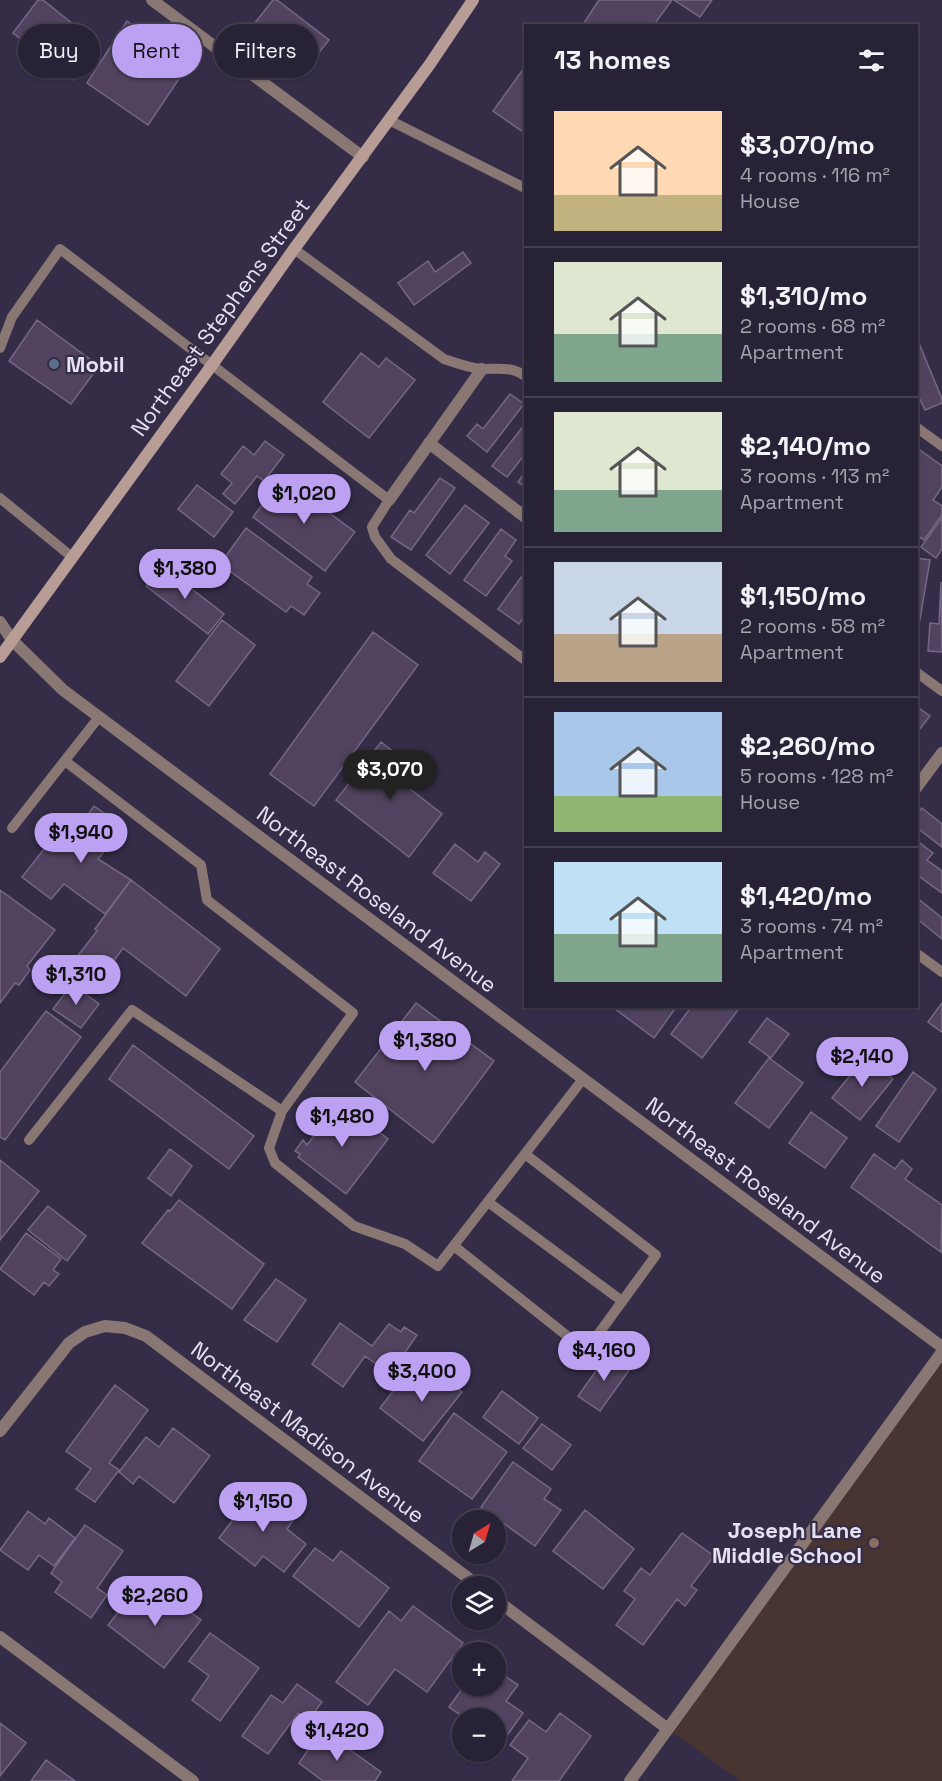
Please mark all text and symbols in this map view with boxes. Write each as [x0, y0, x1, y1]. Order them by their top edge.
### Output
chip: Buy [18, 24, 100, 78]
chip: Rent [112, 24, 202, 78]
chip: Filters [214, 24, 318, 78]
text: 13 homes [554, 43, 671, 77]
icon: filters [855, 44, 888, 77]
text: $3,070/mo [740, 128, 875, 162]
icon: home [602, 135, 674, 207]
text: 4 rooms · 116 m² [740, 162, 890, 188]
text: House [740, 188, 800, 214]
street label: Northeast Stephens Street [124, 192, 316, 442]
text: $1,310/mo [740, 279, 867, 313]
icon: home [602, 286, 674, 358]
text: 2 rooms · 68 m² [740, 313, 885, 339]
text: Apartment [740, 339, 844, 365]
place label: Mobil [66, 350, 125, 378]
marker: Mobil [47, 357, 61, 371]
text: $2,140/mo [740, 429, 871, 463]
icon: home [602, 436, 674, 508]
text: 3 rooms · 113 m² [740, 463, 889, 489]
pin: $1,020 [255, 474, 353, 525]
text: $1,020 [272, 480, 336, 506]
text: Apartment [740, 489, 844, 515]
pin: $1,380 [136, 549, 234, 600]
text: $1,380 [153, 555, 217, 581]
text: $1,150/mo [740, 579, 866, 613]
icon: home [602, 586, 674, 658]
text: 2 rooms · 58 m² [740, 613, 885, 639]
text: Apartment [740, 639, 844, 665]
text: $2,260/mo [740, 729, 875, 763]
icon: home [602, 736, 674, 808]
pin: $3,070 [341, 750, 439, 801]
text: $3,070 [357, 756, 423, 782]
text: 5 rooms · 128 m² [740, 763, 893, 789]
text: House [740, 789, 800, 815]
street label: Northeast Roseland Avenue [251, 799, 503, 999]
pin: $1,940 [32, 813, 130, 864]
text: $1,940 [48, 819, 114, 845]
text: $1,420/mo [740, 879, 872, 913]
icon: home [602, 886, 674, 958]
text: 3 rooms · 74 m² [740, 913, 883, 939]
text: Apartment [740, 939, 844, 965]
pin: $1,310 [27, 955, 125, 1006]
text: $1,310 [46, 961, 106, 987]
pin: $1,380 [376, 1021, 474, 1072]
text: $1,380 [393, 1027, 457, 1053]
pin: $2,140 [813, 1037, 911, 1088]
text: $2,140 [830, 1043, 894, 1069]
street label: Northeast Roseland Avenue [640, 1090, 892, 1290]
pin: $1,480 [293, 1097, 391, 1148]
text: $1,480 [310, 1103, 374, 1129]
pin: $4,160 [555, 1331, 653, 1382]
street label: Northeast Madison Avenue [186, 1335, 430, 1529]
text: $4,160 [572, 1337, 636, 1363]
pin: $3,400 [373, 1352, 471, 1403]
text: $3,400 [388, 1358, 456, 1384]
pin: $1,150 [214, 1482, 312, 1533]
text: $1,150 [233, 1488, 293, 1514]
north arrow [452, 1510, 506, 1564]
map controls [452, 1510, 506, 1762]
place label: Joseph Lane Middle School [712, 1516, 862, 1569]
marker: Joseph Lane Middle School [867, 1536, 881, 1550]
pin: $2,260 [106, 1576, 204, 1627]
button: layers [452, 1576, 506, 1630]
text: $2,260 [121, 1582, 189, 1608]
button: + [452, 1642, 506, 1696]
button: − [452, 1708, 506, 1762]
pin: $1,420 [288, 1711, 386, 1762]
text: $1,420 [305, 1717, 369, 1743]

